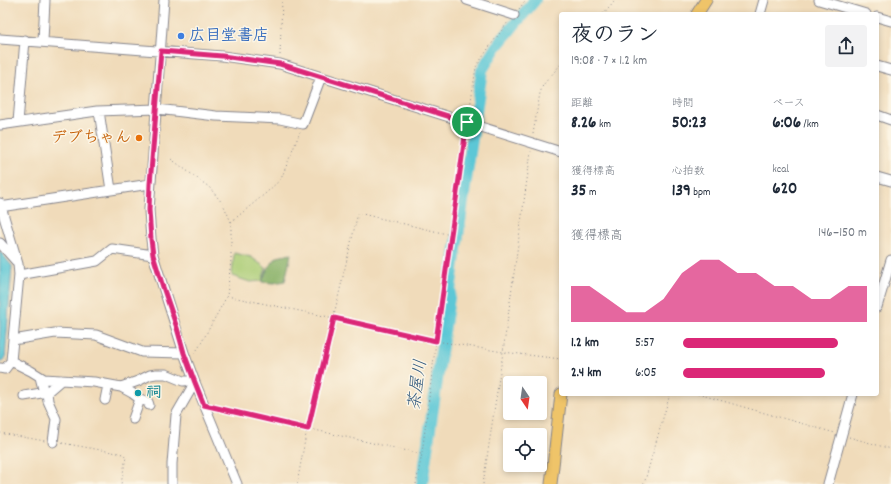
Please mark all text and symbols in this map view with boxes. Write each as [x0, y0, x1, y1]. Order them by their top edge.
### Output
text: 夜のラン [571, 21, 659, 52]
place label: 広目堂書店 [189, 25, 269, 48]
button: share [825, 25, 867, 67]
marker: 広目堂書店 [176, 31, 186, 41]
text: 19:08 · 7 × 1.2 km [571, 52, 647, 71]
text: 距離 [571, 96, 593, 112]
text: 時間 [672, 96, 694, 112]
text: ペース [772, 96, 805, 112]
pin [450, 105, 484, 139]
icon: arrive [456, 111, 478, 133]
text: 8.26 [571, 112, 596, 136]
text: 50:23 [672, 112, 707, 136]
text: 6:06 [772, 112, 801, 136]
text: km [596, 117, 611, 133]
text: /km [801, 117, 819, 133]
place label: デブちゃん [51, 127, 131, 150]
marker: デブちゃん [134, 133, 144, 143]
text: kcal [772, 162, 789, 178]
text: 獲得標高 [571, 164, 615, 180]
text: 心拍数 [672, 164, 705, 180]
text: 620 [772, 178, 797, 202]
text: 35 [571, 180, 586, 204]
text: 139 [672, 180, 691, 204]
text: m [586, 185, 597, 201]
text: bpm [691, 185, 711, 201]
text: 146–150 m [818, 224, 867, 243]
text: 獲得標高 [571, 227, 623, 246]
text: 1.2 km [571, 334, 599, 353]
text: 5:57 [635, 334, 654, 353]
water label: 茶屋川 [404, 358, 434, 412]
text: 2.4 km [571, 364, 601, 383]
text: 6:05 [635, 364, 657, 383]
north arrow [503, 376, 547, 420]
map controls [503, 376, 547, 472]
place label: 祠 [146, 382, 162, 405]
marker: 祠 [133, 388, 143, 398]
button: locate [503, 428, 547, 472]

